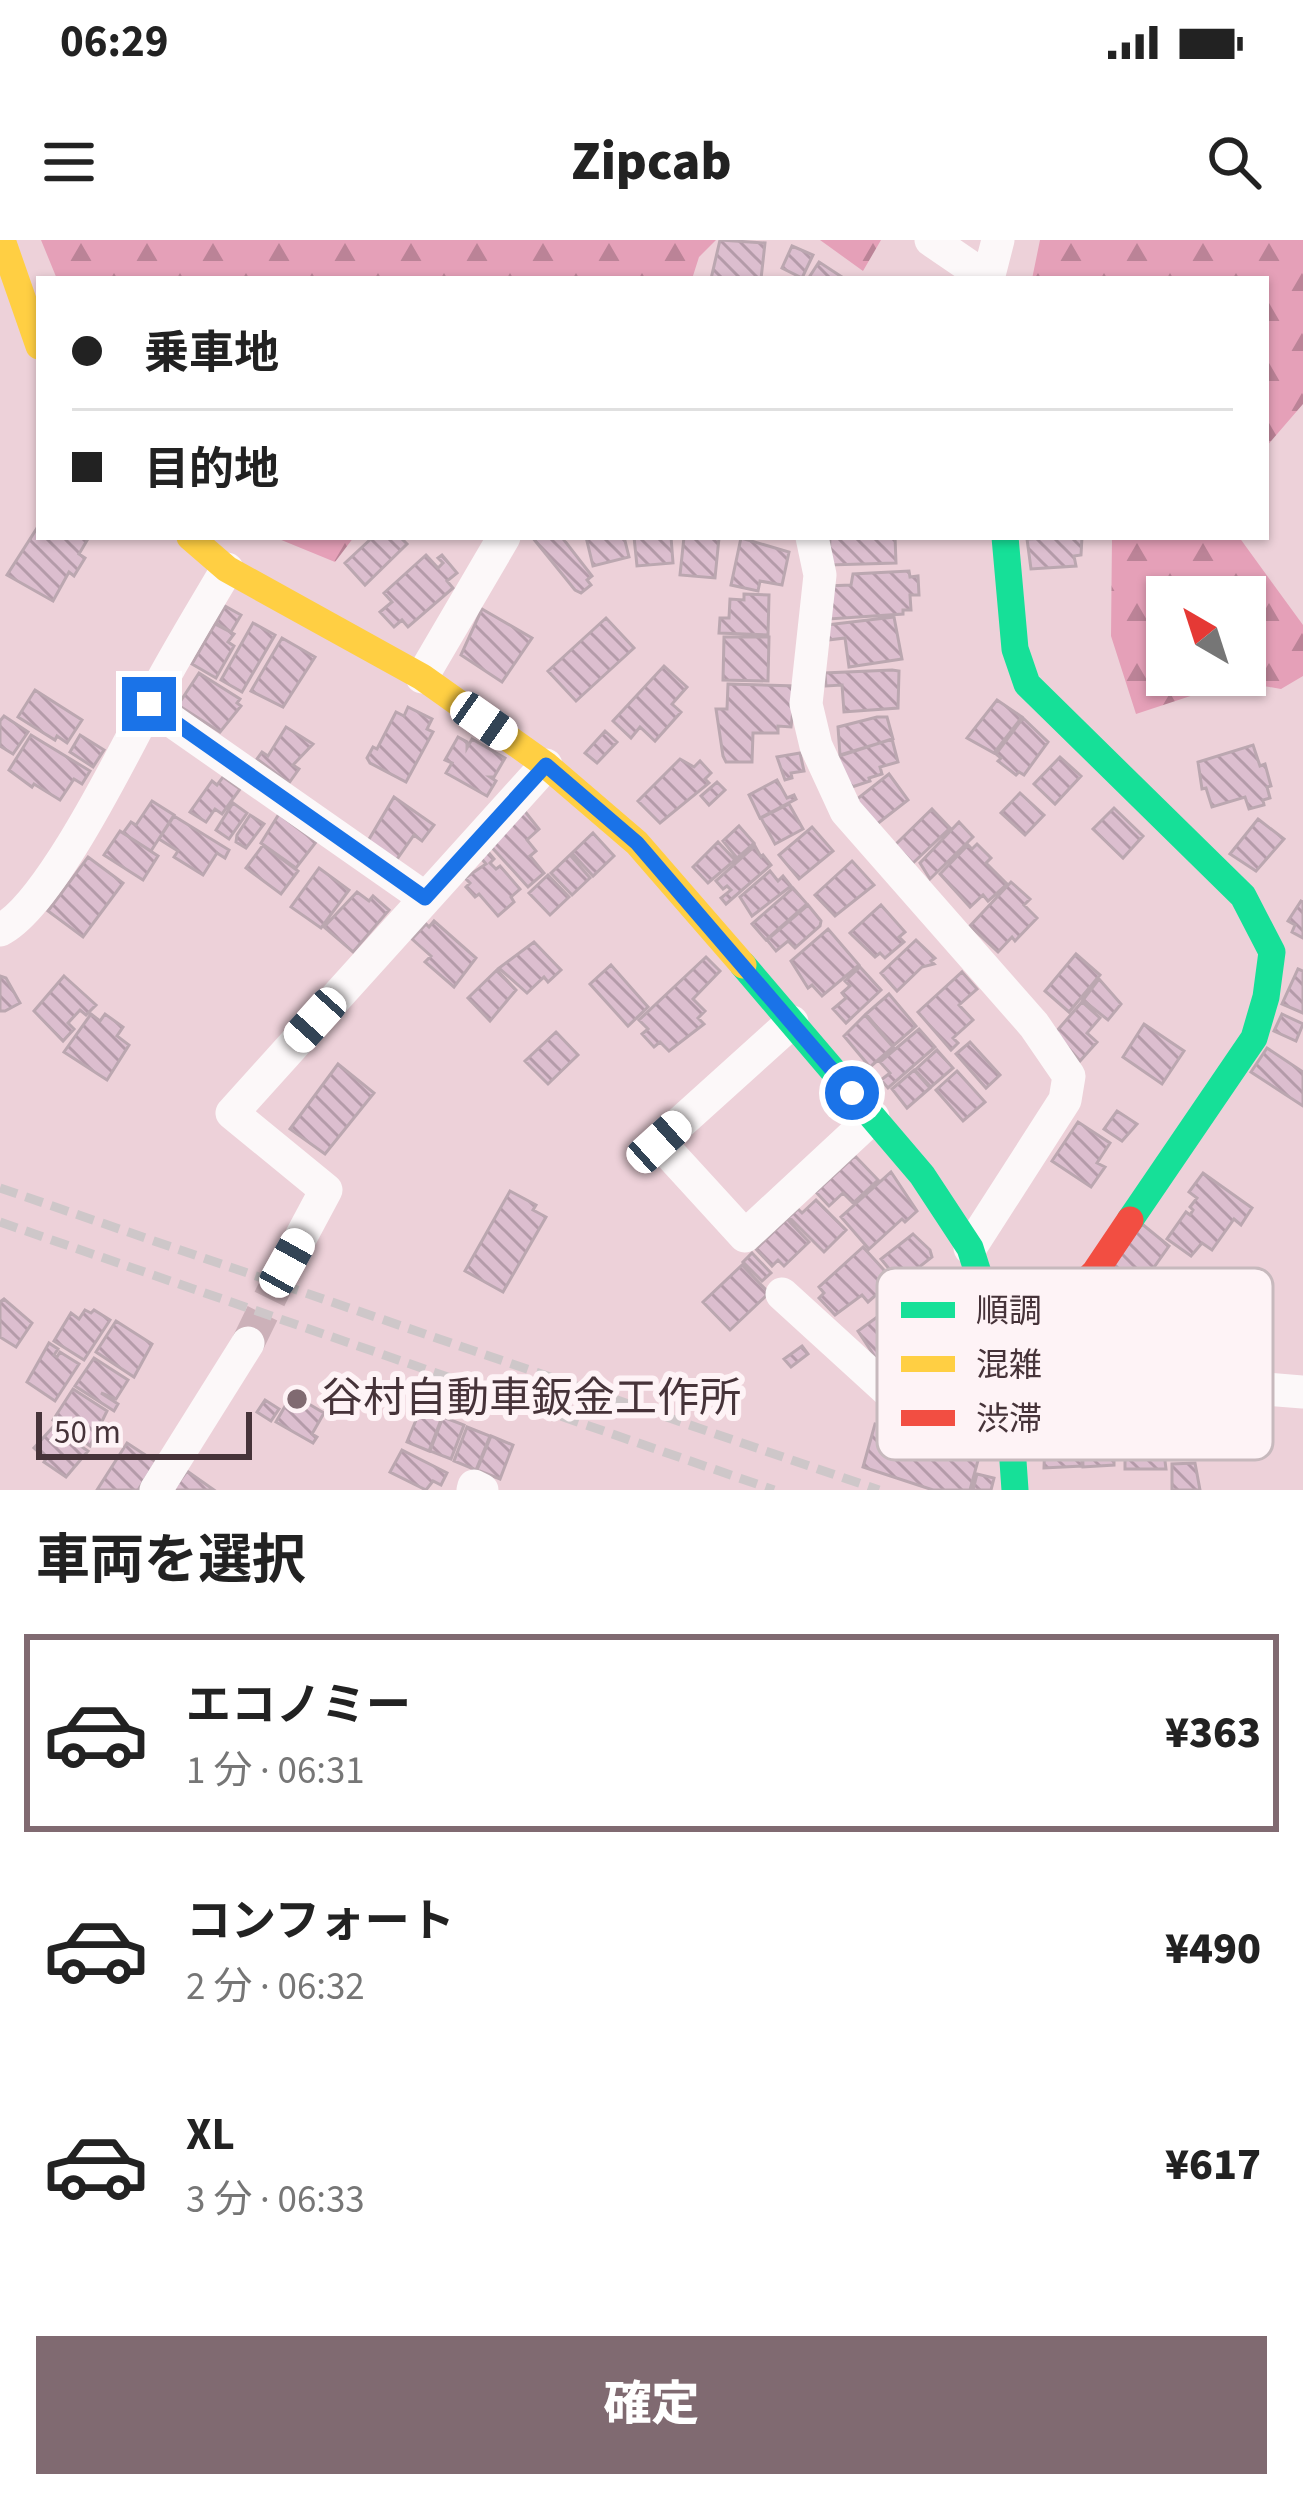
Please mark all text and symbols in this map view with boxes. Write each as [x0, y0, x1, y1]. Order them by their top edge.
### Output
text: 06:29 [60, 10, 169, 74]
text: Zipcab [571, 124, 732, 201]
icon: menu [36, 129, 102, 195]
icon: search [1201, 129, 1267, 195]
text: 乗車地 [144, 322, 279, 386]
text: 目的地 [144, 438, 279, 502]
north arrow [1146, 576, 1266, 696]
map controls [1146, 576, 1266, 696]
route end [122, 677, 176, 731]
car [444, 686, 524, 756]
car [278, 981, 352, 1059]
route start [825, 1066, 879, 1120]
car [620, 1105, 698, 1179]
car [254, 1223, 320, 1303]
legend [877, 1268, 1273, 1460]
text: 順調 [976, 1288, 1042, 1335]
text: 混雑 [976, 1342, 1042, 1389]
place label: 谷村自動車鈑金工作所 [321, 1369, 741, 1429]
marker: 谷村自動車鈑金工作所 [284, 1386, 310, 1412]
text: 渋滞 [976, 1396, 1042, 1443]
scale bar [36, 1406, 252, 1459]
text: 50 m [54, 1409, 121, 1456]
text: 車両を選択 [36, 1523, 306, 1600]
text: エコノミー [186, 1674, 411, 1738]
icon: car [42, 1679, 150, 1787]
text: ¥363 [1165, 1701, 1261, 1765]
text: 1 分 · 06:31 [186, 1743, 365, 1799]
text: コンフォート [186, 1890, 455, 1954]
icon: car [42, 1895, 150, 2003]
text: ¥490 [1165, 1917, 1261, 1981]
text: 2 分 · 06:32 [186, 1959, 365, 2015]
text: XL [186, 2103, 235, 2167]
icon: car [42, 2111, 150, 2219]
text: ¥617 [1165, 2133, 1261, 2197]
text: 3 分 · 06:33 [186, 2172, 365, 2228]
button: 確定 [36, 2336, 1267, 2474]

